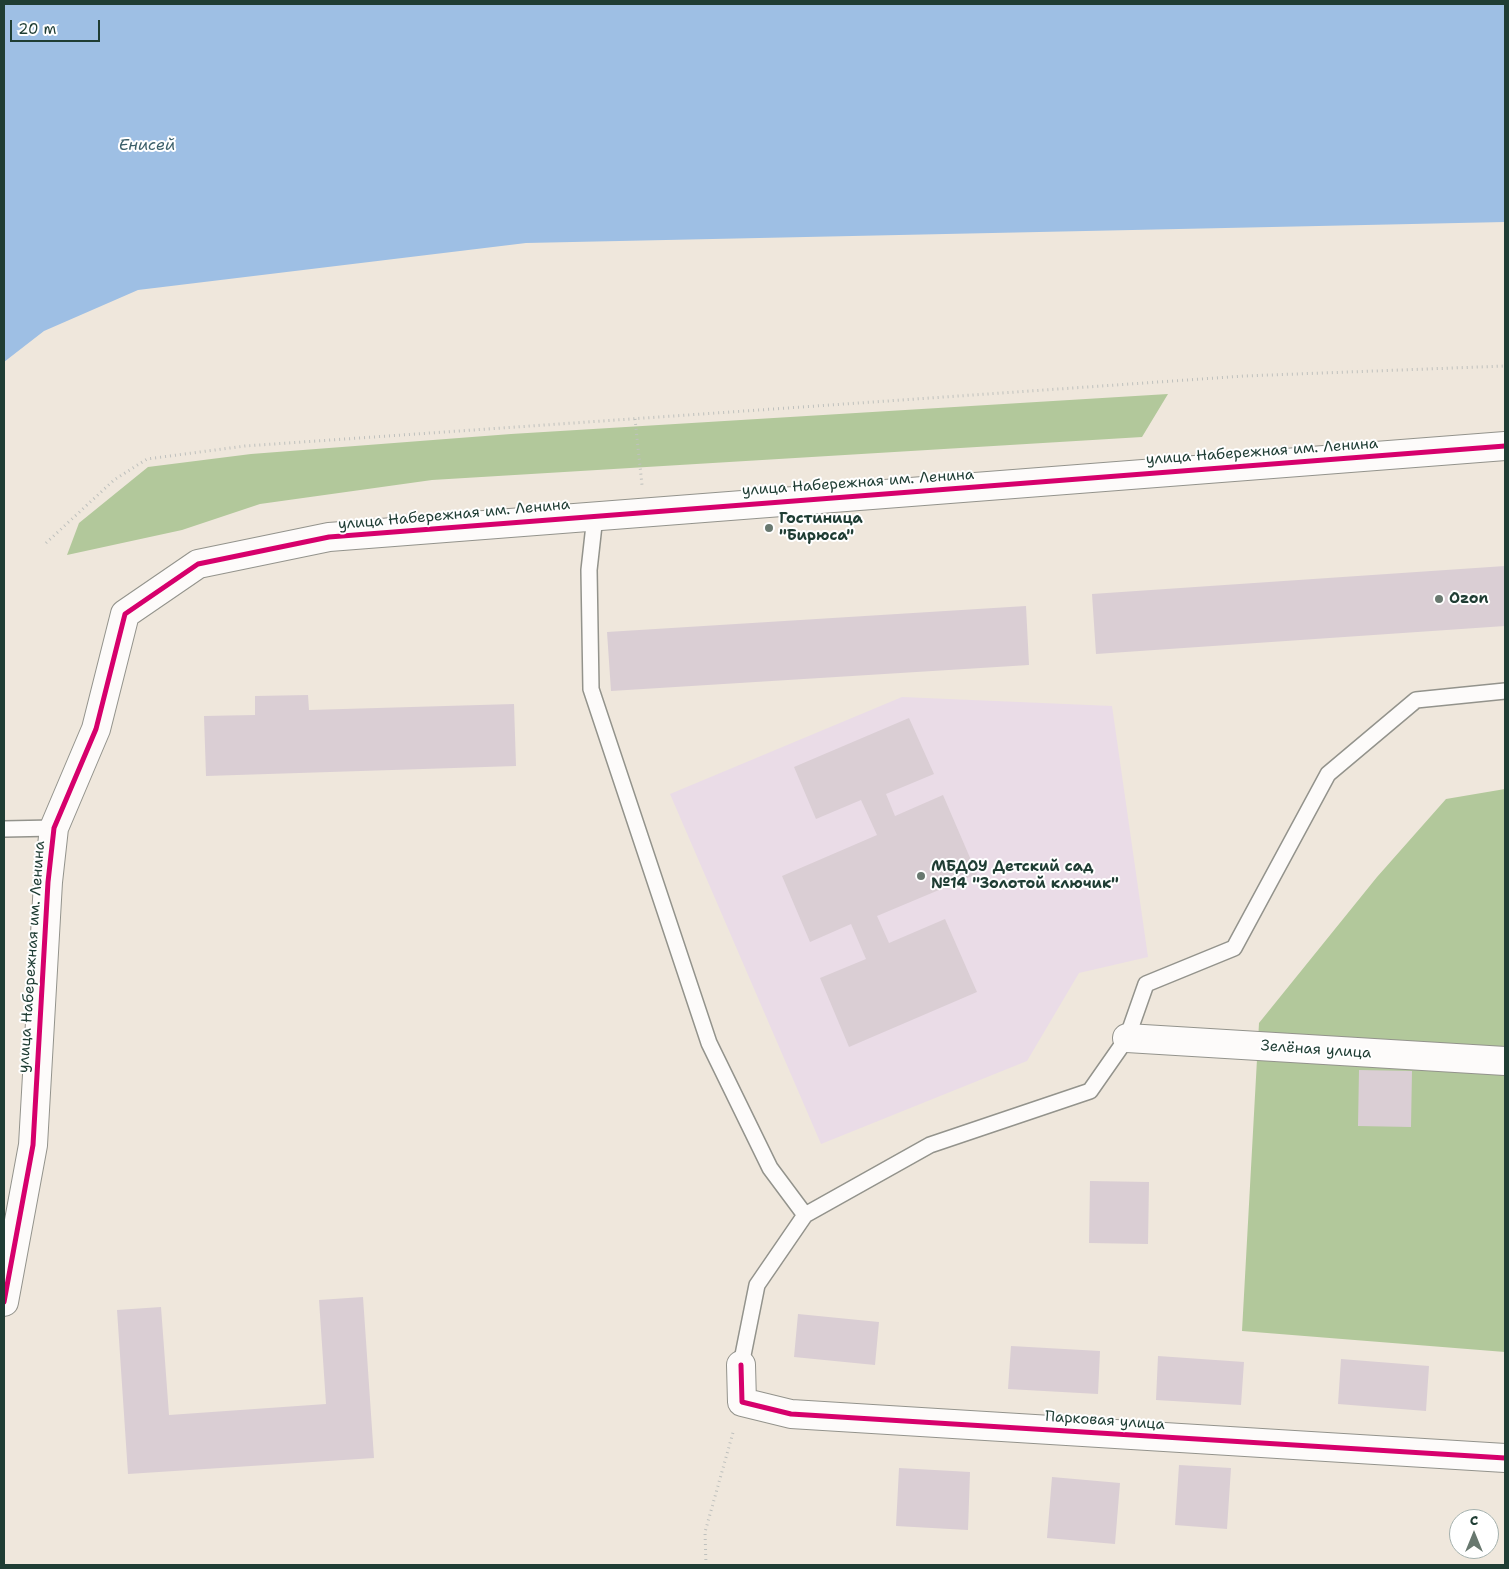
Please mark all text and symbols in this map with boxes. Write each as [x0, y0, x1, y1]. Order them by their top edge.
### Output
scale bar [12, 10, 102, 42]
text: 20 m [18, 19, 57, 39]
water label: Енисей [119, 136, 175, 156]
street label: улица Набережная им. Ленина [1145, 435, 1379, 469]
street label: улица Набережная им. Ленина [741, 466, 975, 500]
street label: улица Набережная им. Ленина [337, 496, 571, 534]
place label: Гостиница "Бирюса" [779, 510, 863, 545]
marker: Гостиница "Бирюса" [763, 522, 775, 534]
place label: Ozon [1449, 590, 1489, 608]
marker: Ozon [1433, 593, 1445, 605]
street label: улица Набережная им. Ленина [15, 840, 49, 1074]
place label: МБДОУ Детский сад №14 "Золотой ключик" [931, 858, 1119, 893]
marker: МБДОУ Детский сад №14 "Золотой ключик" [915, 870, 927, 882]
street label: Зелёная улица [1260, 1037, 1372, 1063]
street label: Парковая улица [1044, 1408, 1166, 1434]
north arrow [1449, 1509, 1499, 1559]
text: С [1470, 1511, 1478, 1529]

